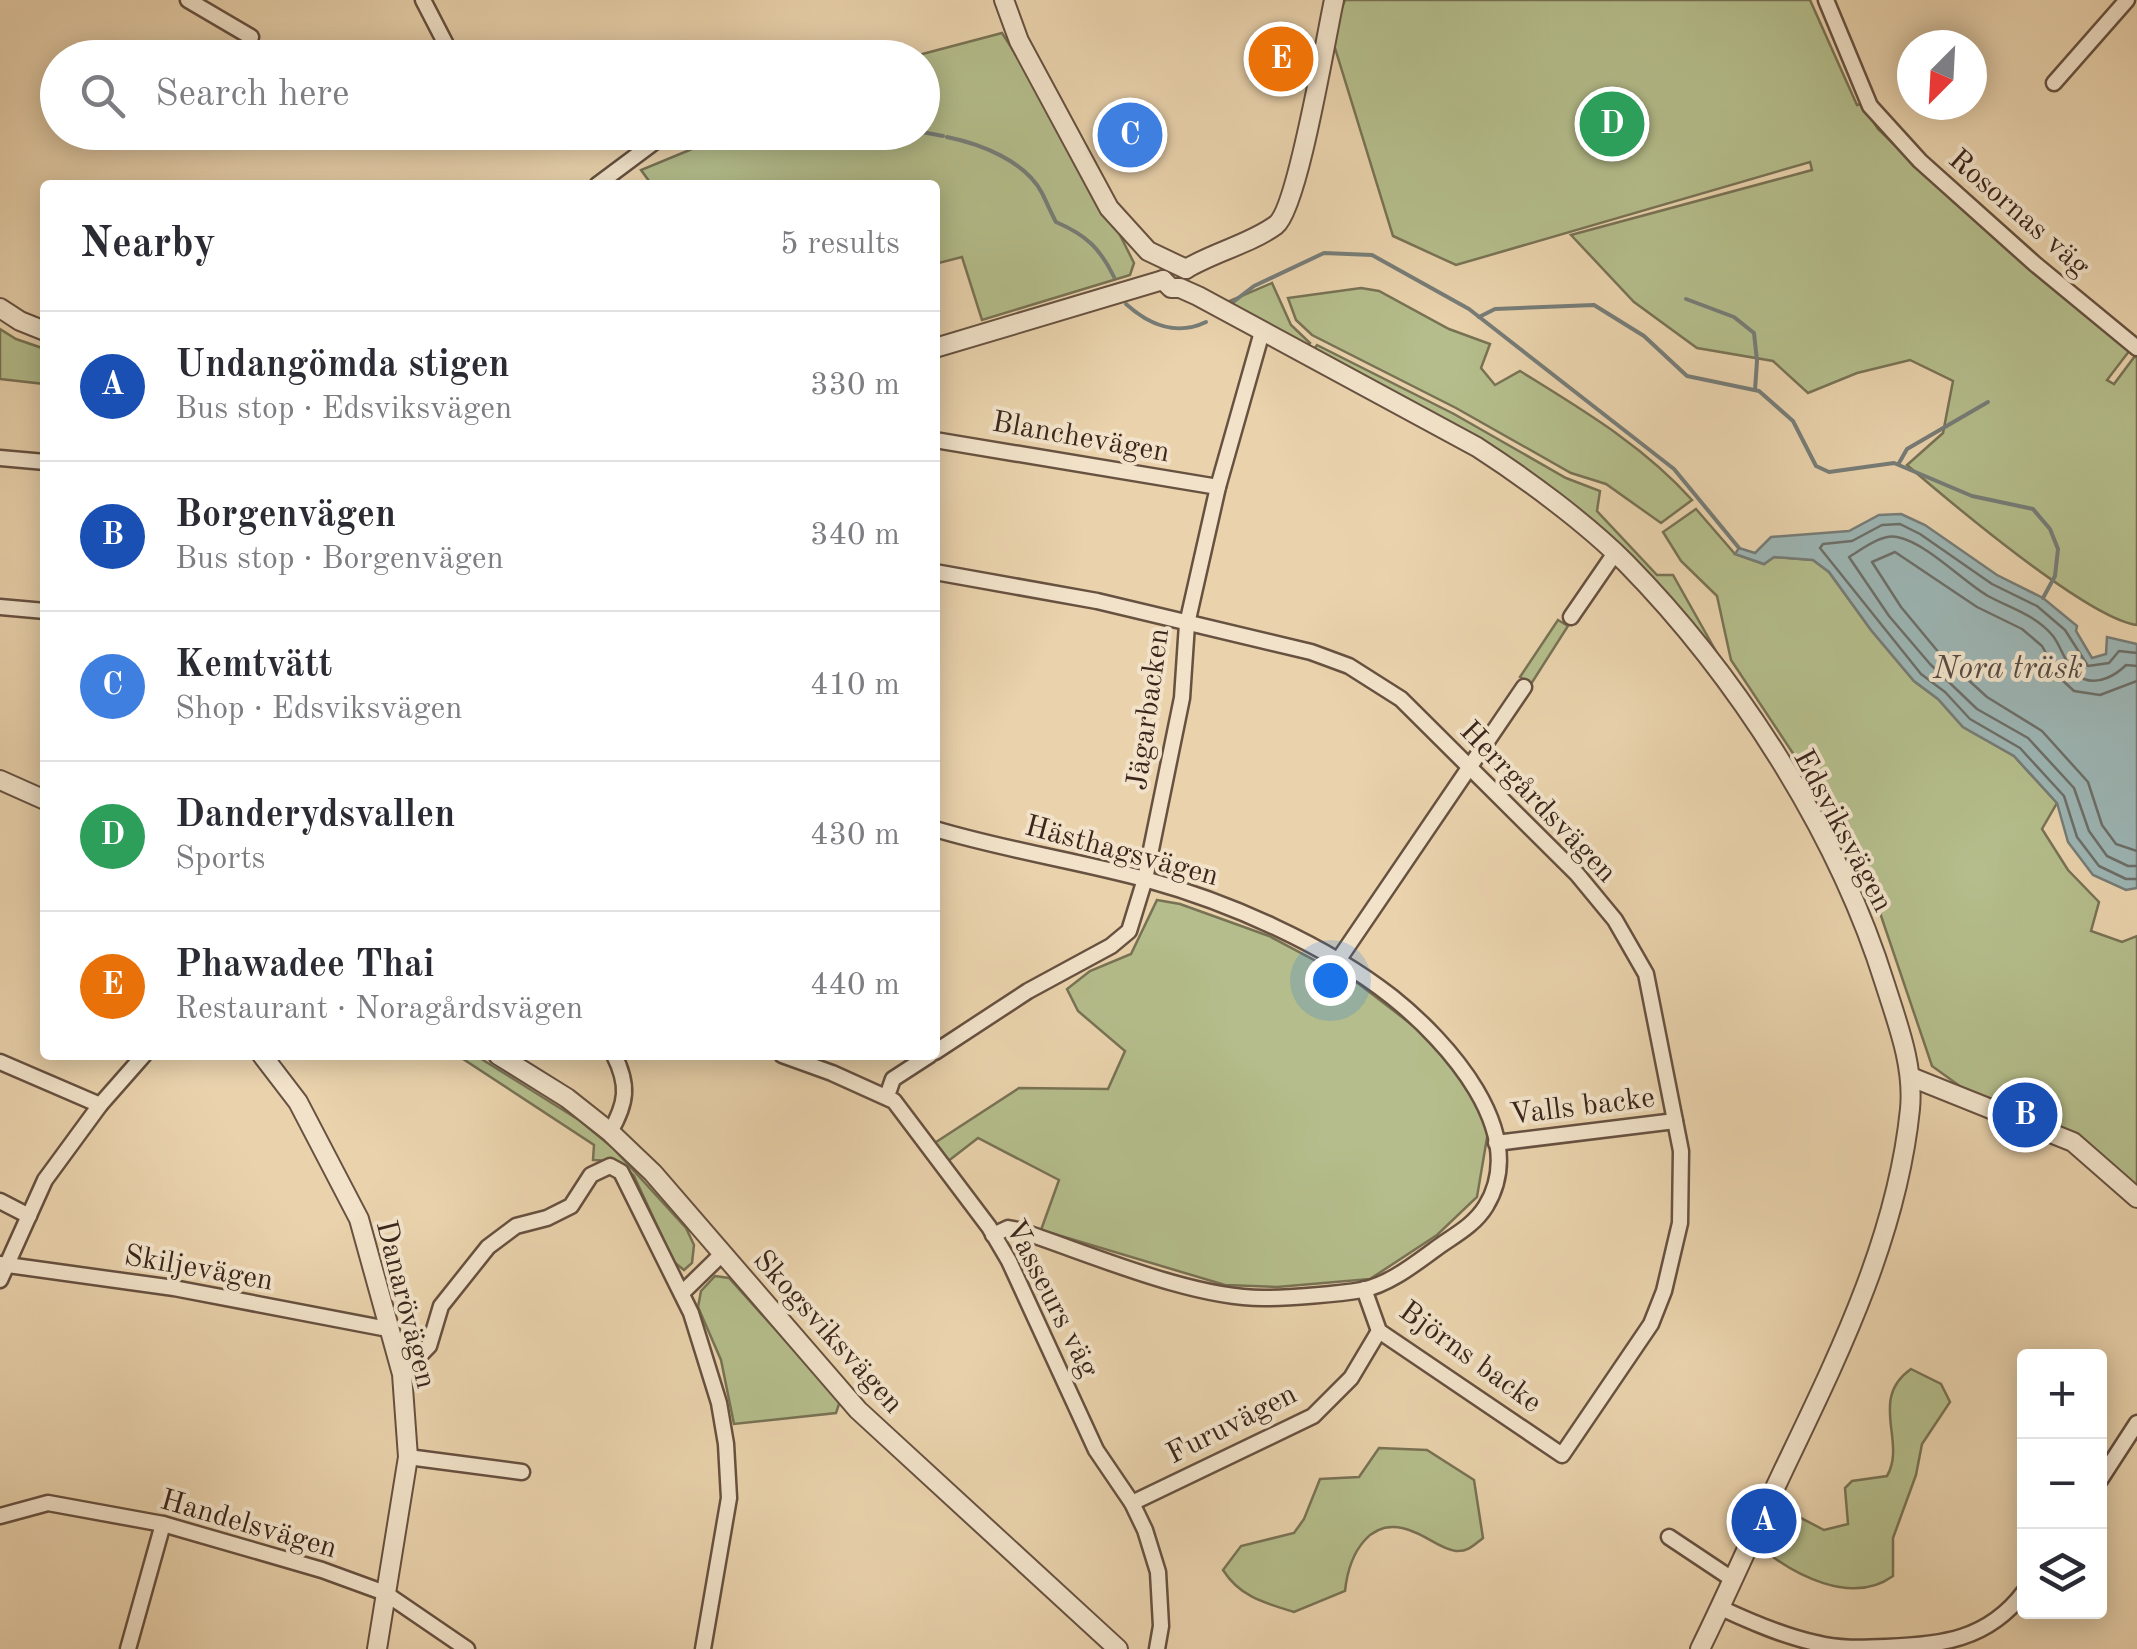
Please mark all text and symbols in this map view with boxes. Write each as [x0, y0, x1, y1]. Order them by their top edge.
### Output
pin: E [1248, 22, 1314, 96]
north arrow [1897, 30, 1987, 120]
search box [40, 40, 940, 150]
icon: search [75, 68, 130, 123]
text: Search here [155, 76, 350, 114]
pin: D [1580, 86, 1644, 162]
pin: C [1098, 98, 1162, 172]
street label: Rosornas väg [1942, 144, 2095, 283]
text: Nearby [80, 224, 216, 266]
text: 5 results [780, 229, 900, 261]
text: Undangömda stigen [175, 347, 510, 385]
text: A [100, 370, 125, 402]
text: 330 m [810, 370, 900, 402]
text: Bus stop · Edsviksvägen [175, 394, 512, 426]
street label: Blanchevägen [989, 408, 1172, 468]
text: Borgenvägen [175, 497, 396, 535]
text: B [101, 520, 124, 552]
text: 340 m [810, 520, 900, 552]
text: Bus stop · Borgenvägen [175, 544, 504, 576]
street label: Jägarbacken [1123, 626, 1175, 792]
text: Kemtvätt [175, 647, 332, 685]
water label: Nora träsk [1932, 654, 2083, 686]
text: C [102, 670, 123, 702]
text: 410 m [810, 670, 900, 702]
text: Shop · Edsviksvägen [175, 694, 462, 726]
street label: Herrgårdsvägen [1453, 716, 1622, 889]
street label: Edsviksvägen [1787, 745, 1897, 917]
text: Danderydsvallen [175, 797, 455, 835]
street label: Hästhagsvägen [1021, 812, 1222, 892]
text: D [100, 820, 125, 852]
text: 430 m [810, 820, 900, 852]
text: Sports [175, 844, 266, 876]
text: Phawadee Thai [175, 947, 435, 985]
your location [1305, 955, 1356, 1006]
text: E [101, 970, 124, 1002]
text: 440 m [810, 970, 900, 1002]
text: Restaurant · Noragårdsvägen [175, 994, 583, 1026]
pin: B [1992, 1078, 2058, 1152]
street label: Valls backe [1508, 1083, 1656, 1131]
street label: Vasseurs väg [999, 1215, 1104, 1382]
street label: Danarövägen [370, 1217, 440, 1392]
street label: Skiljevägen [122, 1241, 275, 1297]
street label: Skogsviksvägen [747, 1245, 908, 1420]
street label: Björns backe [1393, 1296, 1547, 1419]
map controls [2017, 1349, 2107, 1619]
button: + [2017, 1349, 2107, 1439]
street label: Furuvägen [1162, 1379, 1302, 1470]
button: − [2017, 1439, 2107, 1529]
pin: A [1732, 1484, 1796, 1558]
street label: Handelsvägen [157, 1485, 340, 1564]
button: layers [2017, 1529, 2107, 1619]

